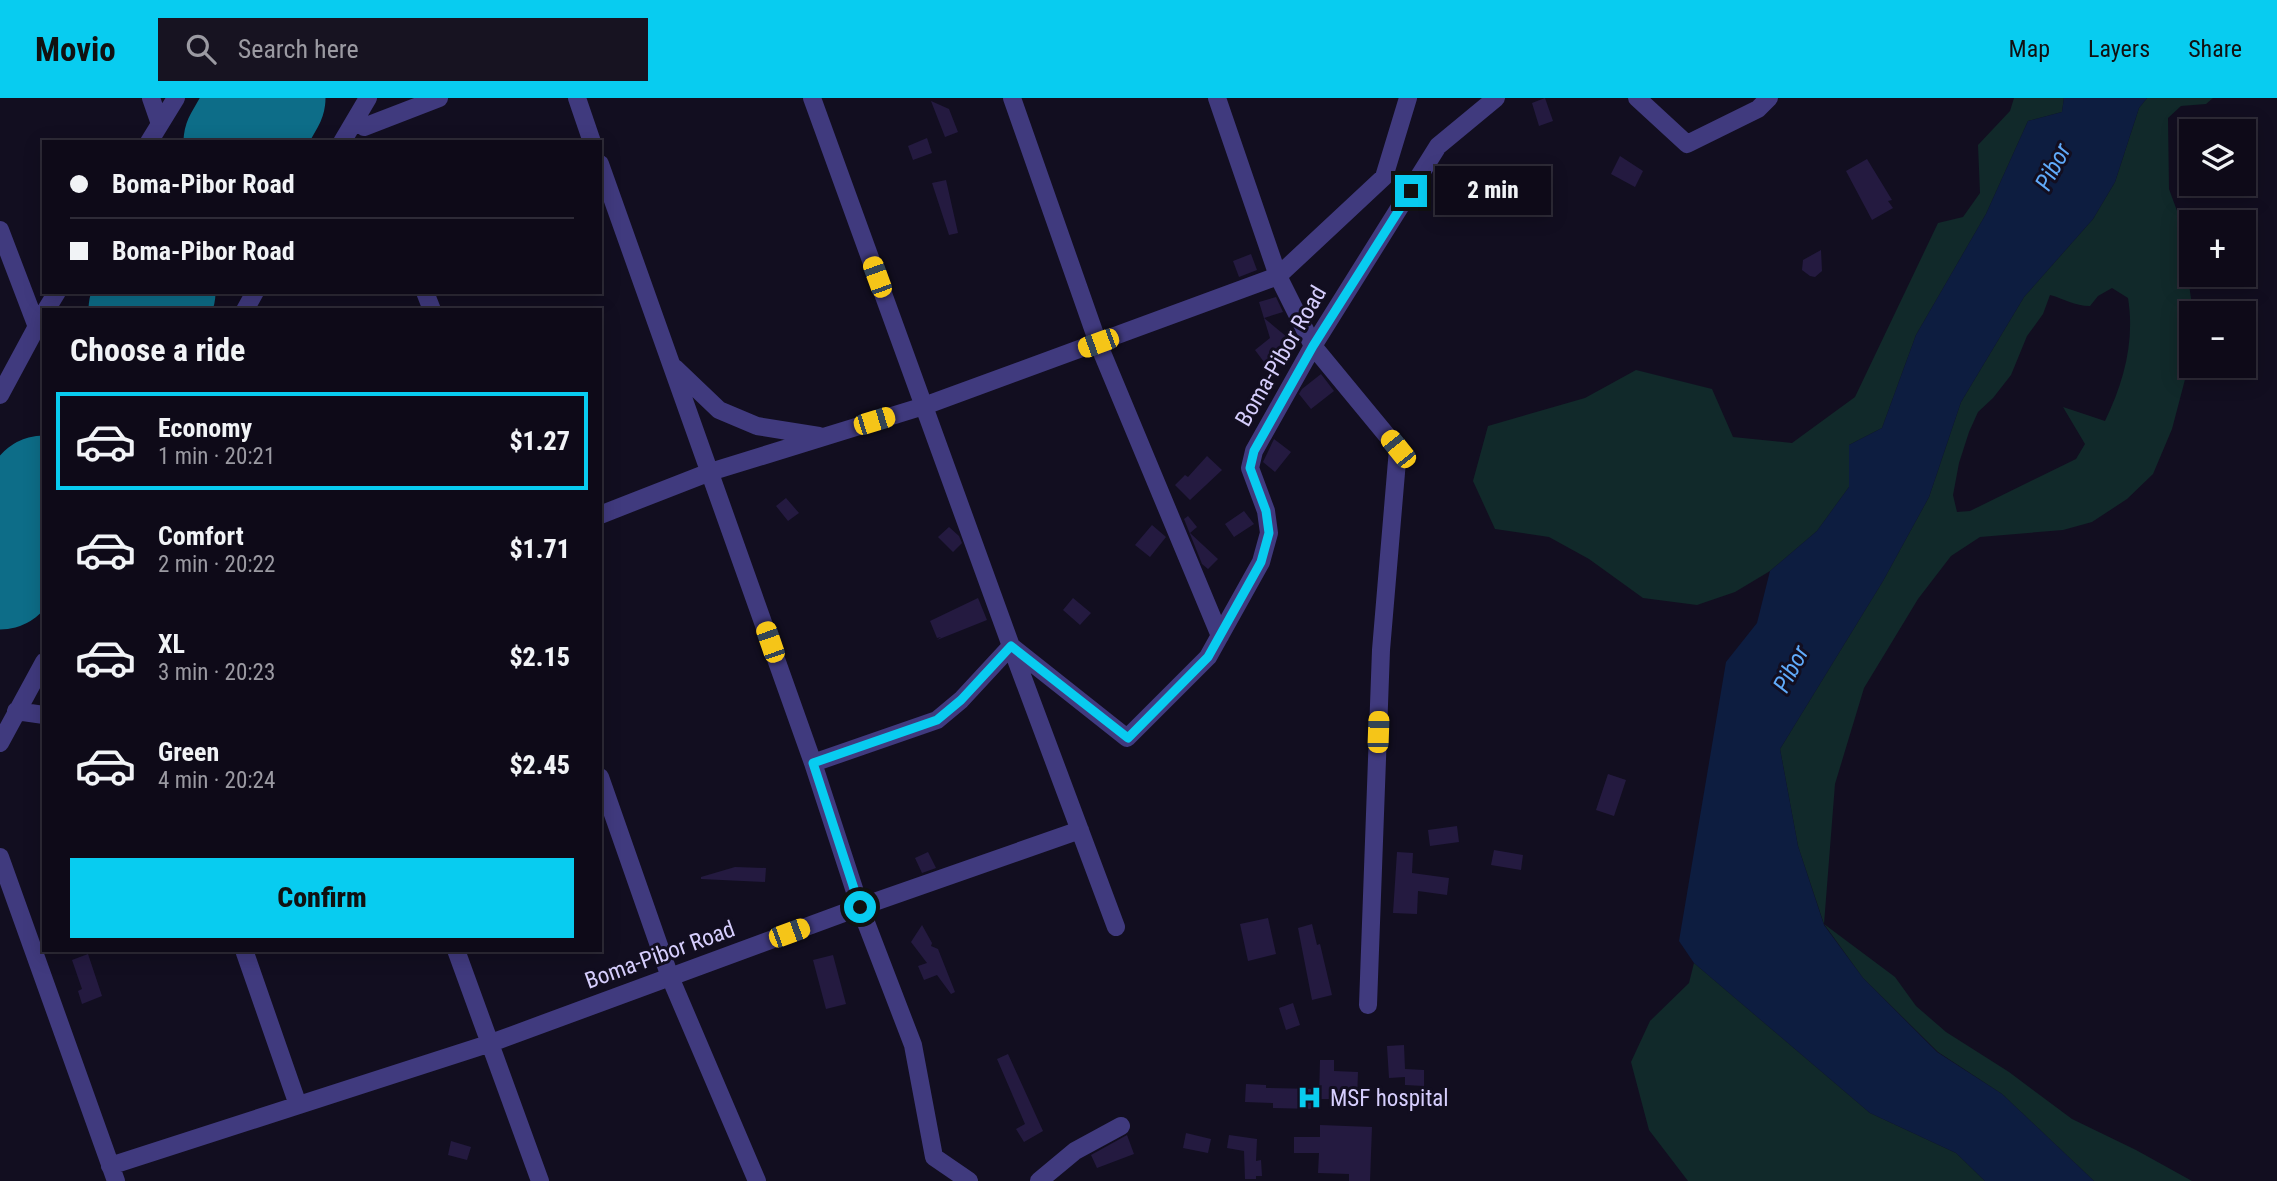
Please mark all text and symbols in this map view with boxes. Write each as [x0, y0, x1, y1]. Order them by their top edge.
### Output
search box [158, 18, 648, 81]
text: Movio [35, 30, 116, 69]
icon: search [182, 30, 220, 68]
text: Search here [238, 34, 359, 64]
text: Map [2009, 35, 2050, 63]
text: Layers [2088, 35, 2150, 63]
text: Share [2188, 35, 2242, 63]
map controls [2179, 119, 2256, 378]
button: layers [2179, 119, 2256, 196]
water label: Pibor [2029, 138, 2077, 195]
callout: 2 min [1436, 166, 1551, 216]
text: Boma-Pibor Road [112, 169, 295, 199]
route end [1395, 175, 1427, 207]
text: 2 min [1467, 177, 1519, 204]
button: + [2179, 210, 2256, 287]
text: Boma-Pibor Road [112, 236, 295, 266]
car [860, 254, 895, 300]
street label: Boma-Pibor Road [1230, 281, 1332, 431]
button: − [2179, 301, 2256, 378]
car [1075, 326, 1122, 360]
text: Choose a ride [70, 331, 245, 369]
car [851, 405, 898, 437]
icon: car [74, 410, 137, 473]
text: Economy [158, 413, 252, 443]
text: $1.27 [509, 426, 570, 456]
car [1377, 426, 1420, 472]
text: 1 min · 20:21 [158, 443, 275, 470]
icon: car [74, 518, 137, 581]
text: Comfort [158, 521, 244, 551]
text: $1.71 [509, 534, 570, 564]
text: 2 min · 20:22 [158, 551, 275, 578]
car [754, 619, 787, 665]
icon: car [74, 626, 137, 689]
text: XL [158, 629, 185, 659]
water label: Pibor [1767, 640, 1815, 697]
text: $2.15 [509, 642, 570, 672]
text: 3 min · 20:23 [158, 659, 275, 686]
car [1367, 711, 1390, 753]
icon: car [74, 734, 137, 797]
text: Green [158, 737, 219, 767]
text: $2.45 [509, 750, 570, 780]
text: 4 min · 20:24 [158, 767, 275, 794]
button: Confirm [70, 858, 574, 938]
route start [844, 891, 876, 923]
street label: Boma-Pibor Road [581, 915, 739, 995]
car [766, 916, 813, 950]
hospital icon: MSF hospital [1296, 1084, 1324, 1112]
place label: MSF hospital [1330, 1085, 1449, 1112]

